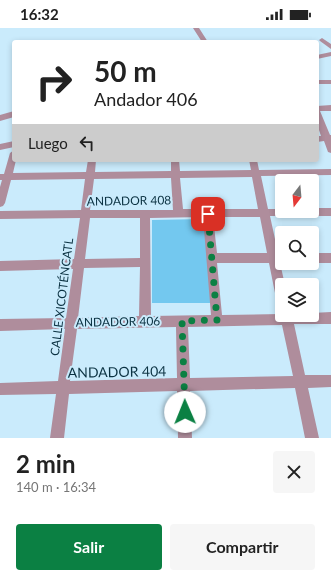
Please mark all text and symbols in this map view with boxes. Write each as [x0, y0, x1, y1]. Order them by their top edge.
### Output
text: 16:32 [20, 5, 59, 23]
text: 50 m [94, 54, 157, 88]
icon: right [28, 56, 80, 108]
text: Andador 406 [94, 88, 198, 110]
icon: left [76, 132, 98, 154]
text: Luego [28, 134, 68, 152]
north arrow [275, 174, 319, 218]
map controls [275, 174, 319, 322]
street label: ANDADOR 408 [87, 192, 171, 209]
pin [191, 197, 225, 231]
icon: arrive [197, 203, 219, 225]
button: search [275, 226, 319, 270]
street label: CALLE XICOTÉNCATL [47, 237, 76, 357]
button: layers [275, 278, 319, 322]
street label: ANDADOR 406 [76, 313, 160, 330]
street label: ANDADOR 404 [68, 362, 166, 381]
position arrow [164, 391, 206, 433]
text: 2 min [16, 449, 76, 478]
button: close [273, 451, 315, 493]
text: 140 m · 16:34 [16, 479, 96, 495]
button: Salir [16, 524, 162, 570]
button: Compartir [170, 524, 315, 570]

